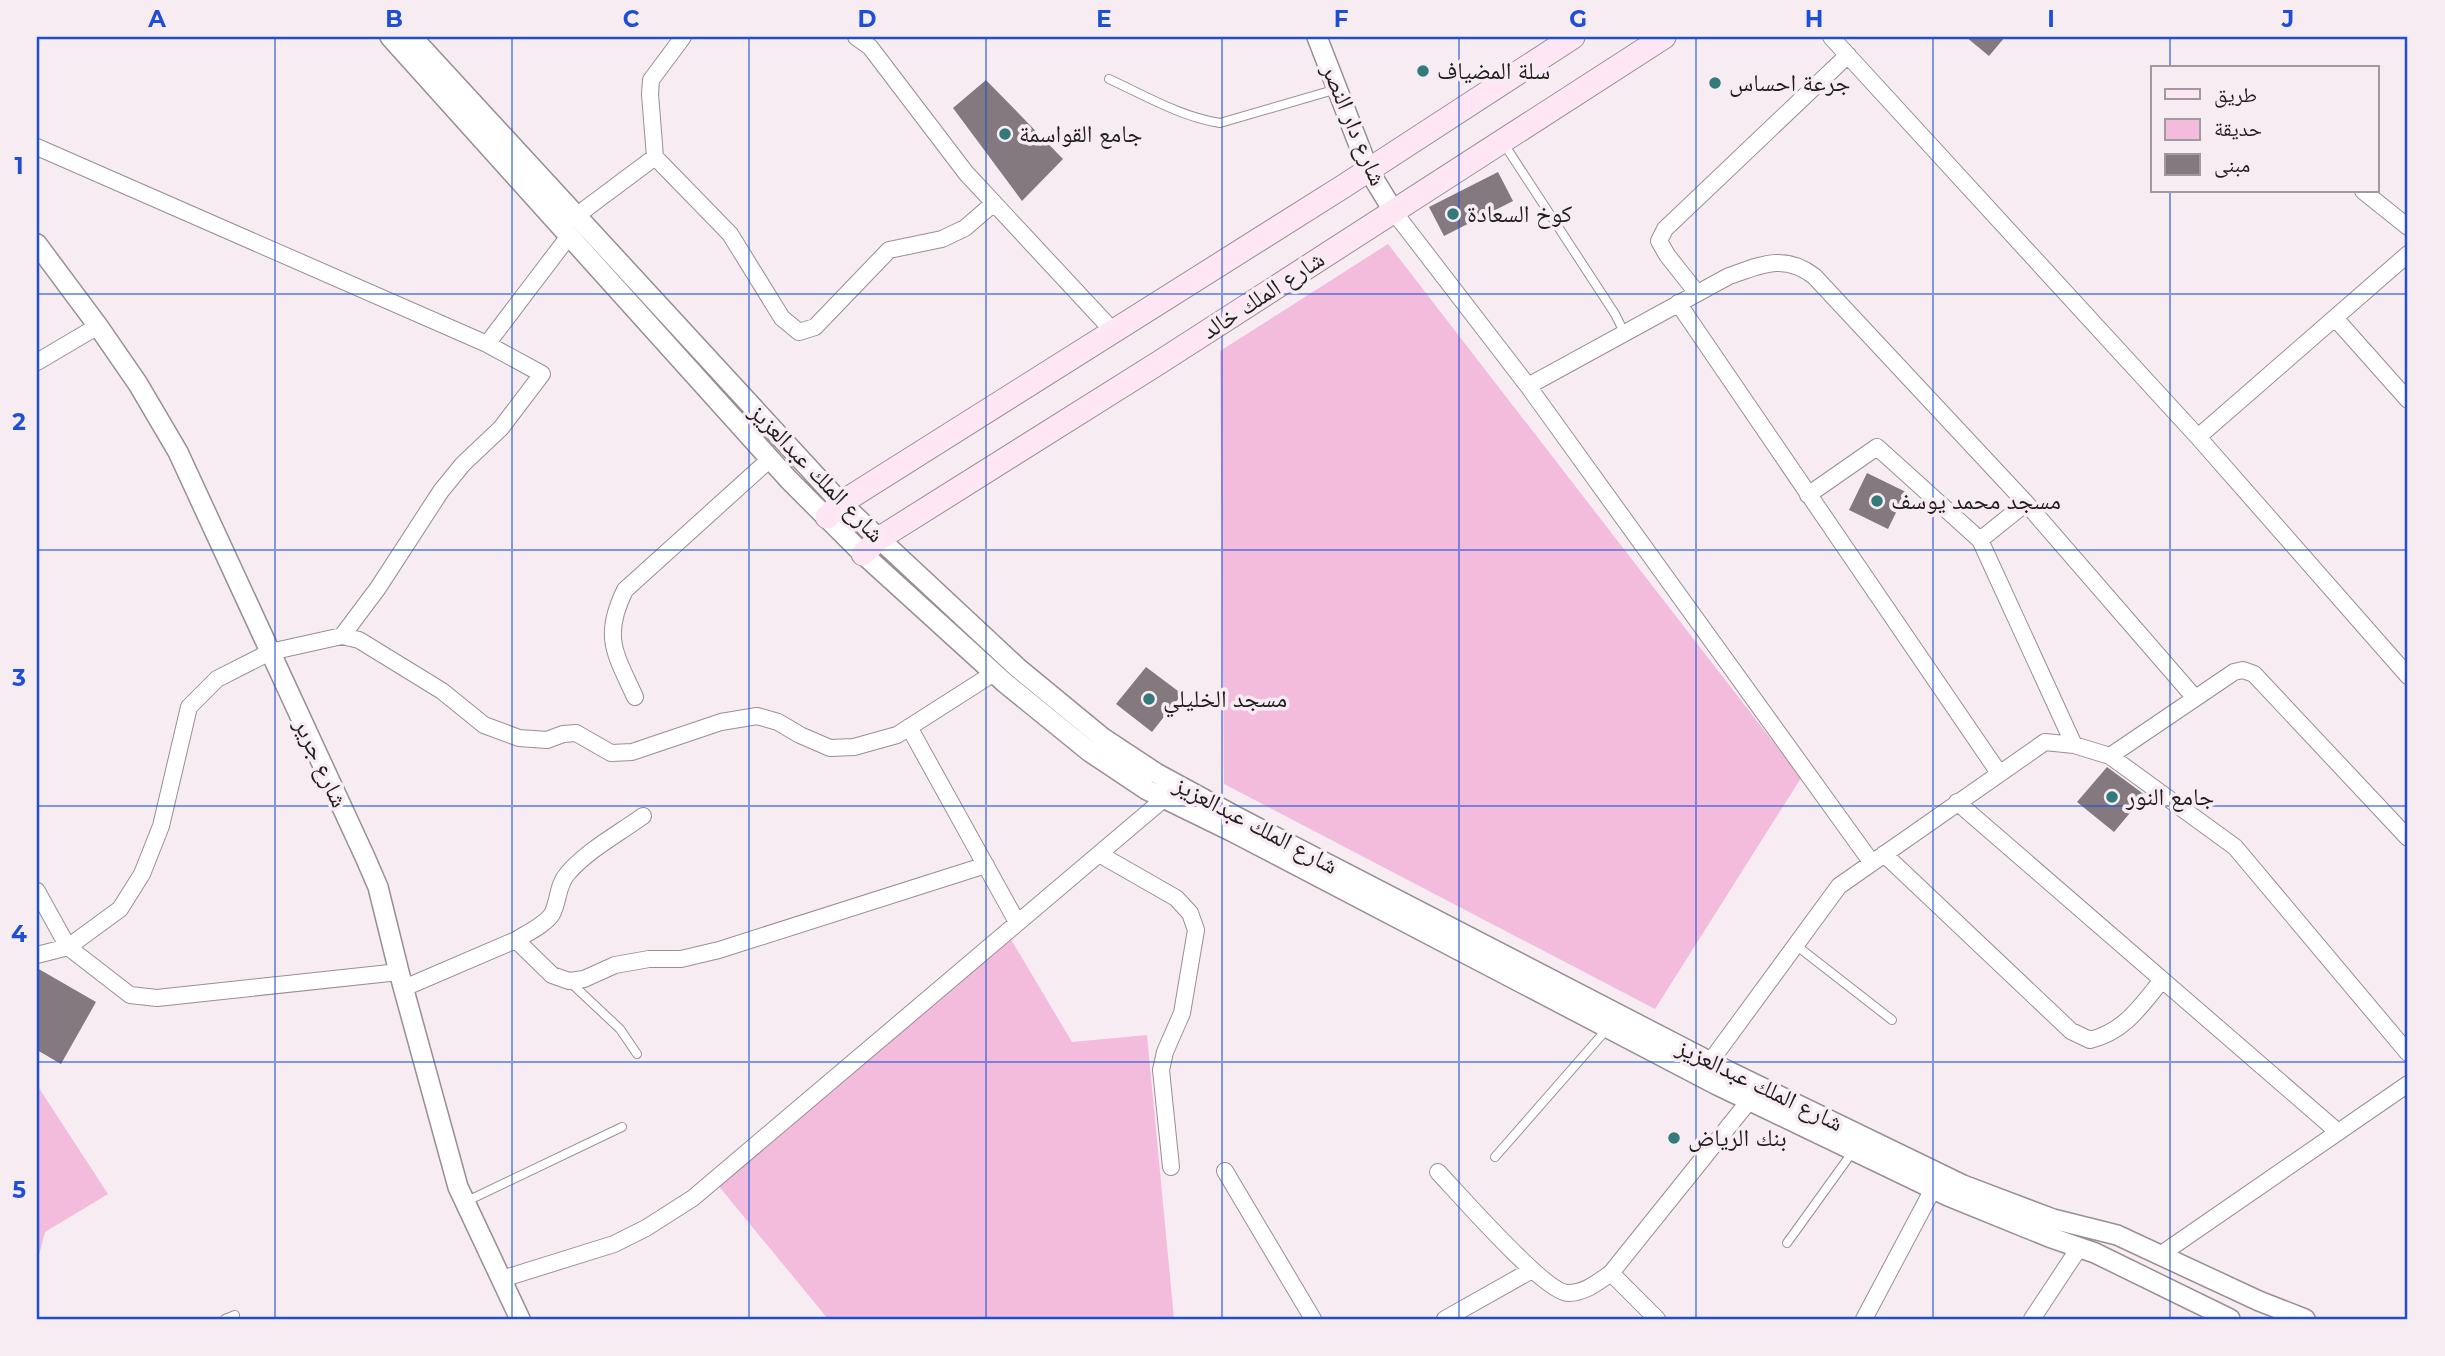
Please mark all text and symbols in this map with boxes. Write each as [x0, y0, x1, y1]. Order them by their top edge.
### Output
text: A [147, 5, 166, 33]
text: B [385, 5, 403, 33]
text: C [623, 5, 640, 33]
text: D [858, 5, 877, 33]
text: E [1096, 5, 1112, 33]
text: F [1334, 5, 1349, 33]
text: G [1569, 5, 1587, 33]
text: H [1805, 5, 1823, 33]
text: I [2047, 5, 2055, 33]
text: J [2281, 5, 2294, 33]
place label: سلة المضياف [1437, 56, 1550, 85]
street label: شارع دار النصر [1315, 59, 1393, 190]
marker: سلة المضياف [1415, 63, 1431, 79]
legend [2151, 66, 2378, 192]
place label: جرعة احساس [1729, 68, 1851, 97]
marker: جرعة احساس [1707, 75, 1723, 91]
text: طريق [2214, 82, 2257, 108]
text: حديقة [2214, 116, 2262, 141]
place label: جامع القواسمة [1019, 119, 1143, 149]
marker: جامع القواسمة [997, 126, 1013, 142]
text: 1 [14, 152, 24, 180]
text: مبنى [2214, 152, 2250, 178]
place label: كوخ السعادة [1467, 199, 1572, 229]
marker: كوخ السعادة [1445, 206, 1461, 222]
street label: شارع الملك خالد [1196, 244, 1330, 346]
street label: شارع الملك عبدالعزيز [743, 397, 891, 549]
text: 2 [12, 408, 26, 436]
place label: مسجد محمد يوسف [1891, 486, 2061, 515]
marker: مسجد محمد يوسف [1869, 493, 1885, 509]
text: 3 [11, 664, 26, 692]
place label: مسجد الخليلي [1163, 684, 1287, 718]
marker: مسجد الخليلي [1141, 691, 1157, 707]
street label: شارع جرير [287, 713, 355, 812]
street label: شارع الملك عبدالعزيز [1168, 769, 1343, 881]
place label: جامع النور [2125, 782, 2214, 812]
marker: جامع النور [2104, 789, 2120, 805]
text: 4 [11, 920, 27, 948]
street label: شارع الملك عبدالعزيز [1671, 1031, 1848, 1138]
place label: بنك الرياض [1688, 1123, 1787, 1152]
marker: بنك الرياض [1666, 1130, 1682, 1146]
text: 5 [12, 1176, 26, 1204]

